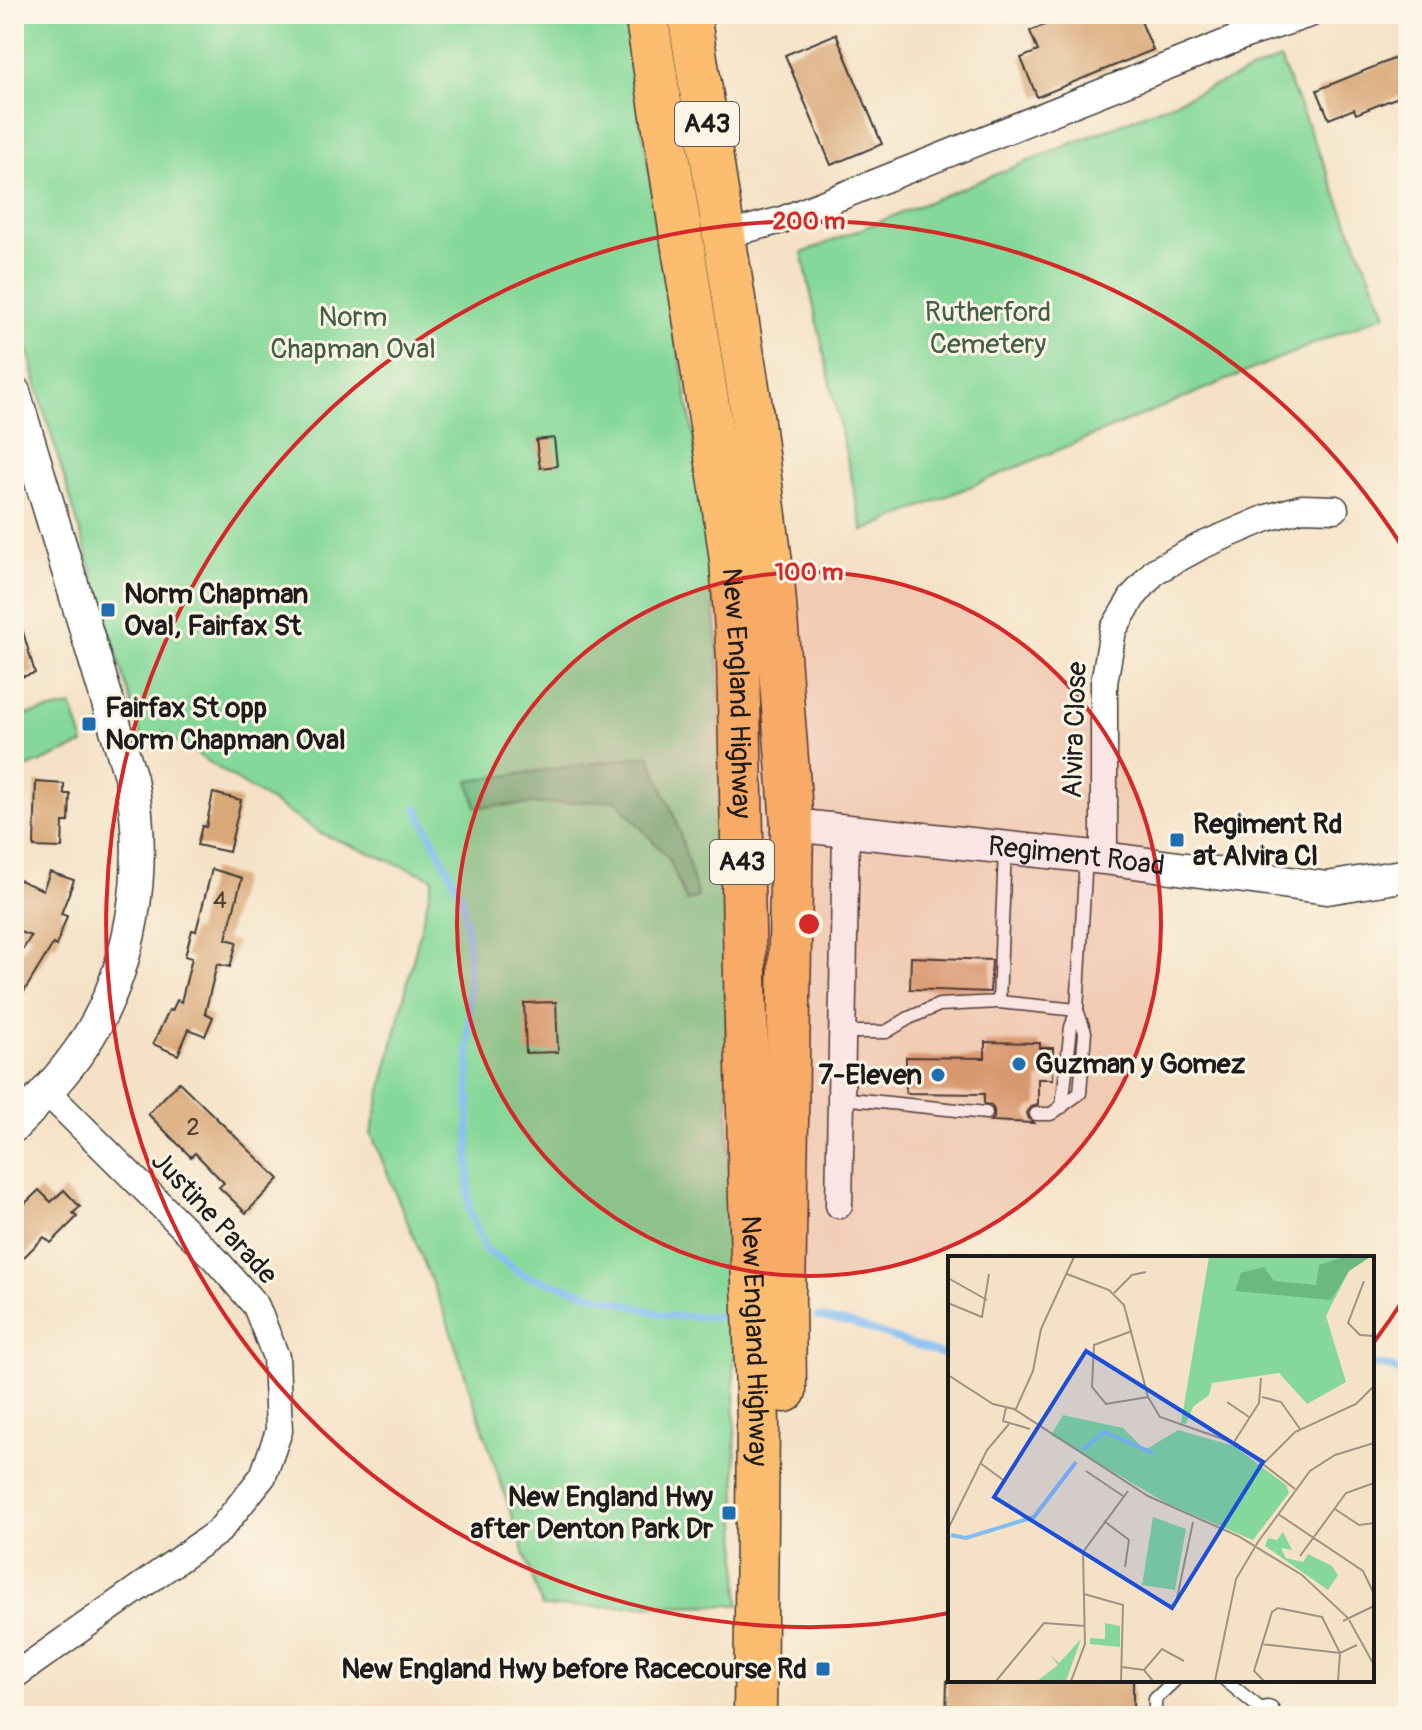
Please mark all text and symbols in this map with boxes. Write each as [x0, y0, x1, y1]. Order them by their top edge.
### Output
road number: A43 [675, 102, 739, 146]
text: 200 m [773, 207, 845, 236]
park label: Rutherford Cemetery [925, 295, 1051, 362]
park label: Norm Chapman Oval [270, 300, 436, 367]
text: 100 m [775, 558, 843, 587]
street label: New England Highway [714, 567, 759, 819]
place label: Norm Chapman Oval, Fairfax St [124, 577, 309, 644]
marker: Norm Chapman Oval, Fairfax St [99, 601, 117, 619]
street label: Alvira Close [1055, 661, 1095, 799]
place label: Fairfax St opp Norm Chapman Oval [105, 691, 346, 758]
marker: Fairfax St opp Norm Chapman Oval [80, 715, 98, 733]
place label: Regiment Rd at Alvira Cl [1193, 807, 1342, 874]
street label: Regiment Road [986, 828, 1167, 883]
marker: Regiment Rd at Alvira Cl [1168, 831, 1186, 849]
road number: A43 [710, 840, 774, 884]
house number: 4 [213, 886, 227, 915]
centre of rings [795, 910, 823, 938]
place label: Guzman y Gomez [1035, 1047, 1246, 1082]
marker: Guzman y Gomez [1010, 1055, 1028, 1073]
place label: 7-Eleven [819, 1058, 922, 1093]
marker: 7-Eleven [929, 1066, 947, 1084]
house number: 2 [186, 1113, 200, 1142]
street label: Justine Parade [143, 1144, 285, 1292]
street label: New England Highway [733, 1215, 776, 1467]
inset map [948, 1256, 1374, 1682]
place label: New England Hwy after Denton Park Dr [470, 1480, 714, 1547]
marker: New England Hwy after Denton Park Dr [720, 1504, 738, 1522]
place label: New England Hwy before Racecourse Rd [341, 1652, 807, 1687]
marker: New England Hwy before Racecourse Rd [814, 1660, 832, 1678]

